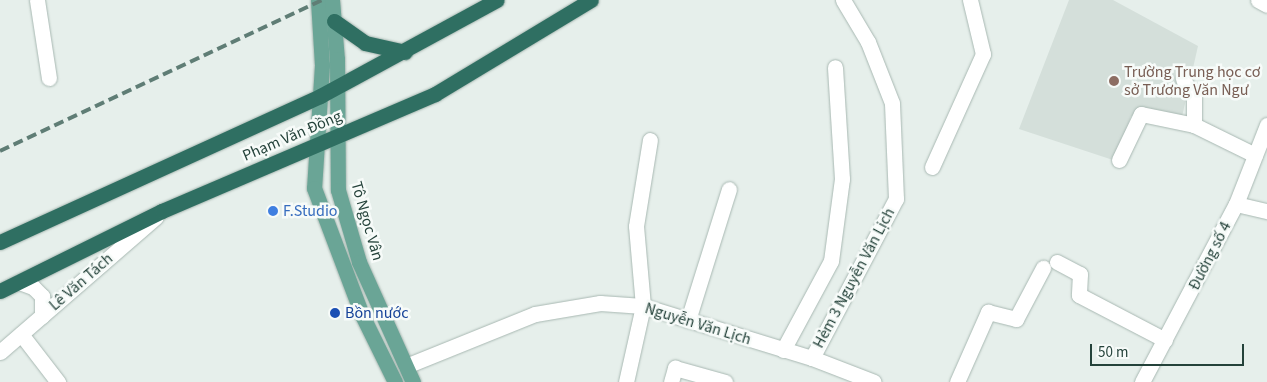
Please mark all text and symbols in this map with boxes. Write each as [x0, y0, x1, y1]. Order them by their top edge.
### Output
place label: Trường Trung học cơ sở Trương Văn Ngư [1124, 62, 1260, 100]
marker: Trường Trung học cơ sở Trương Văn Ngư [1108, 75, 1120, 87]
street label: Phạm Văn Đồng [240, 106, 344, 166]
street label: Tô Ngọc Vân [347, 179, 387, 263]
place label: F.Studio [283, 201, 337, 221]
marker: F.Studio [267, 205, 279, 217]
street label: Hẻm 3 Nguyễn Văn Lịch [809, 205, 899, 351]
street label: Đường số 4 [1185, 219, 1235, 293]
street label: Lê Văn Tách [45, 249, 117, 315]
street label: Nguyễn Văn Lịch [643, 299, 753, 349]
place label: Bồn nước [345, 303, 408, 323]
marker: Bồn nước [329, 307, 341, 319]
scale bar [1092, 334, 1246, 366]
text: 50 m [1098, 342, 1128, 363]

